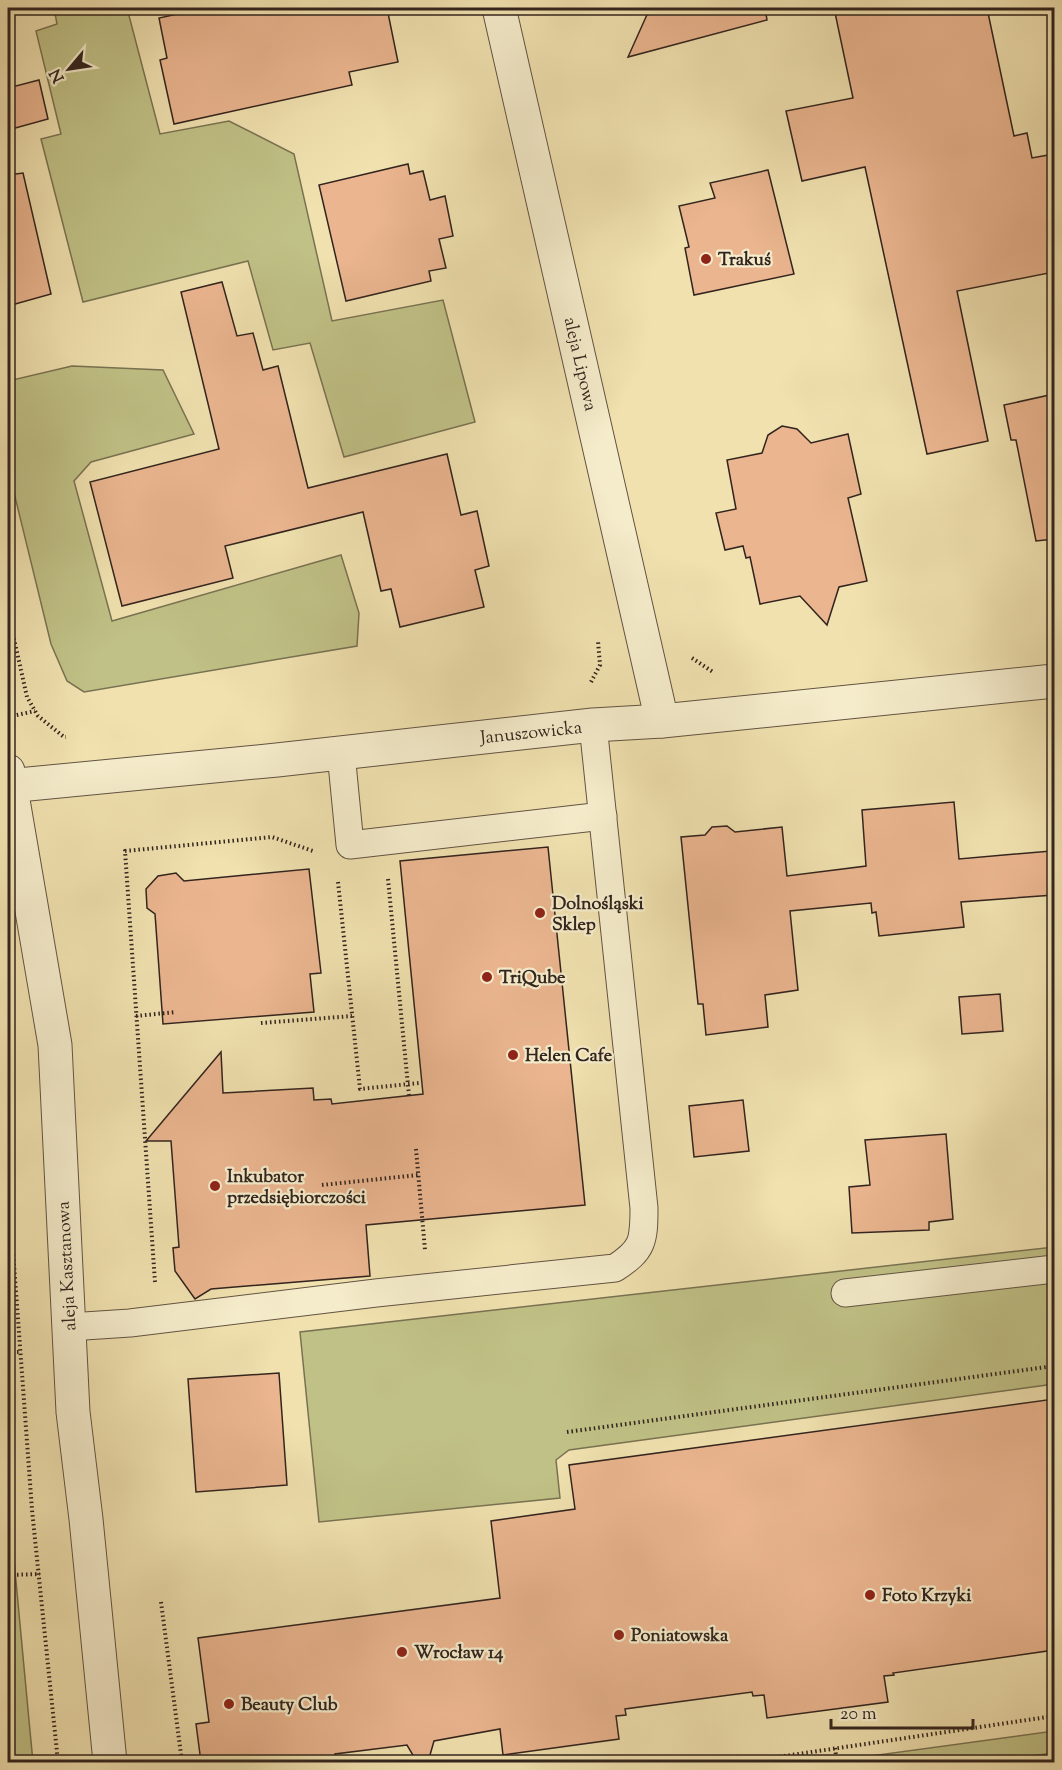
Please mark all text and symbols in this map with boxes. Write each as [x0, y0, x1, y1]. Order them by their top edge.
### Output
north arrow [39, 39, 99, 99]
text: N [45, 64, 71, 86]
place label: Trakuś [718, 248, 771, 274]
marker: Trakuś [699, 252, 713, 266]
street label: aleja Lipowa [556, 315, 602, 414]
street label: Januszowicka [478, 716, 583, 752]
place label: Dolnośląski Sklep [552, 892, 645, 939]
marker: Dolnośląski Sklep [533, 906, 547, 920]
place label: TriQube [499, 966, 566, 992]
marker: TriQube [480, 970, 494, 984]
place label: Helen Cafe [525, 1044, 613, 1070]
marker: Helen Cafe [506, 1048, 520, 1062]
place label: Inkubator przedsiębiorczości [227, 1165, 367, 1212]
marker: Inkubator przedsiębiorczości [208, 1179, 222, 1193]
street label: aleja Kasztanowa [52, 1200, 84, 1331]
place label: Foto Krzyki [882, 1584, 972, 1610]
marker: Foto Krzyki [863, 1588, 877, 1602]
place label: Poniatowska [631, 1624, 729, 1650]
marker: Poniatowska [612, 1628, 626, 1642]
place label: Wrocław 14 [414, 1641, 503, 1667]
marker: Wrocław 14 [395, 1645, 409, 1659]
scale bar [831, 1692, 974, 1730]
place label: Beauty Club [241, 1693, 338, 1719]
marker: Beauty Club [222, 1697, 236, 1711]
text: 20 m [840, 1702, 877, 1728]

